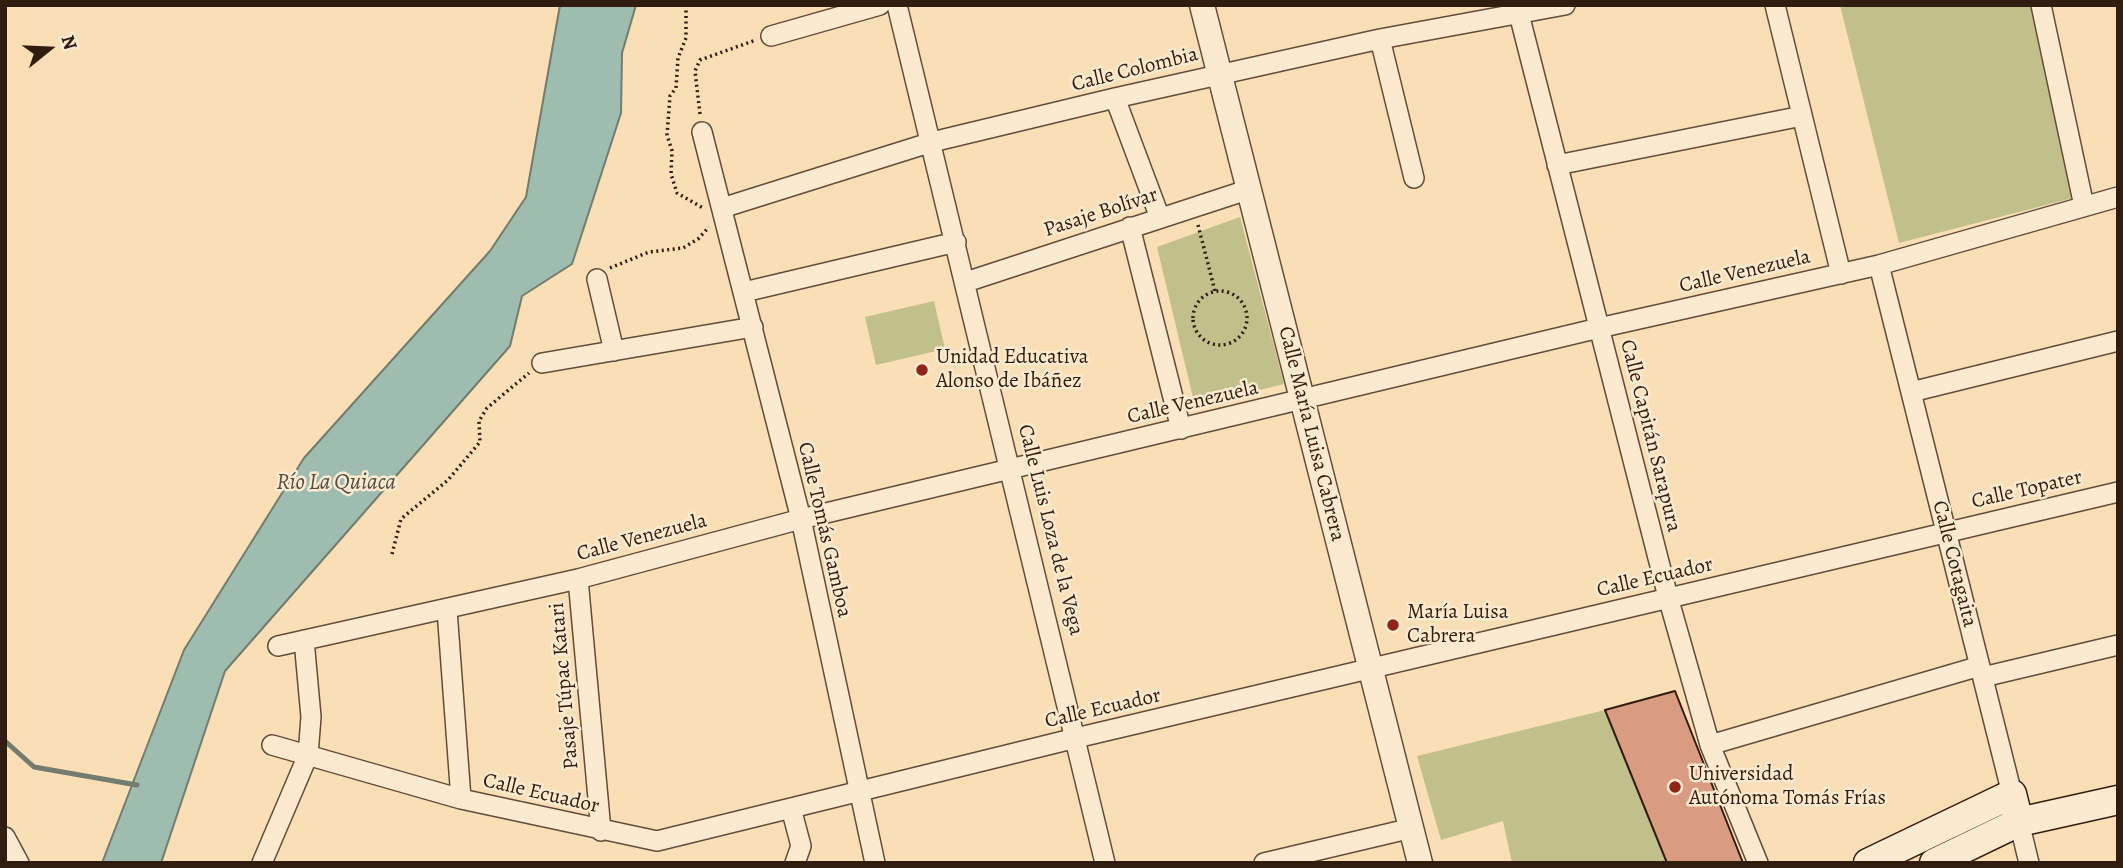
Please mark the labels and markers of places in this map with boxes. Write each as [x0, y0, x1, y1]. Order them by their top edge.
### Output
place label: Unidad Educativa Alonso de Ibáñez [936, 345, 1088, 395]
marker: Unidad Educativa Alonso de Ibáñez [914, 362, 930, 378]
place label: María Luisa Cabrera [1407, 600, 1508, 650]
marker: María Luisa Cabrera [1385, 617, 1401, 633]
place label: Universidad Autónoma Tomás Frías [1689, 762, 1886, 812]
marker: Universidad Autónoma Tomás Frías [1667, 779, 1683, 795]

